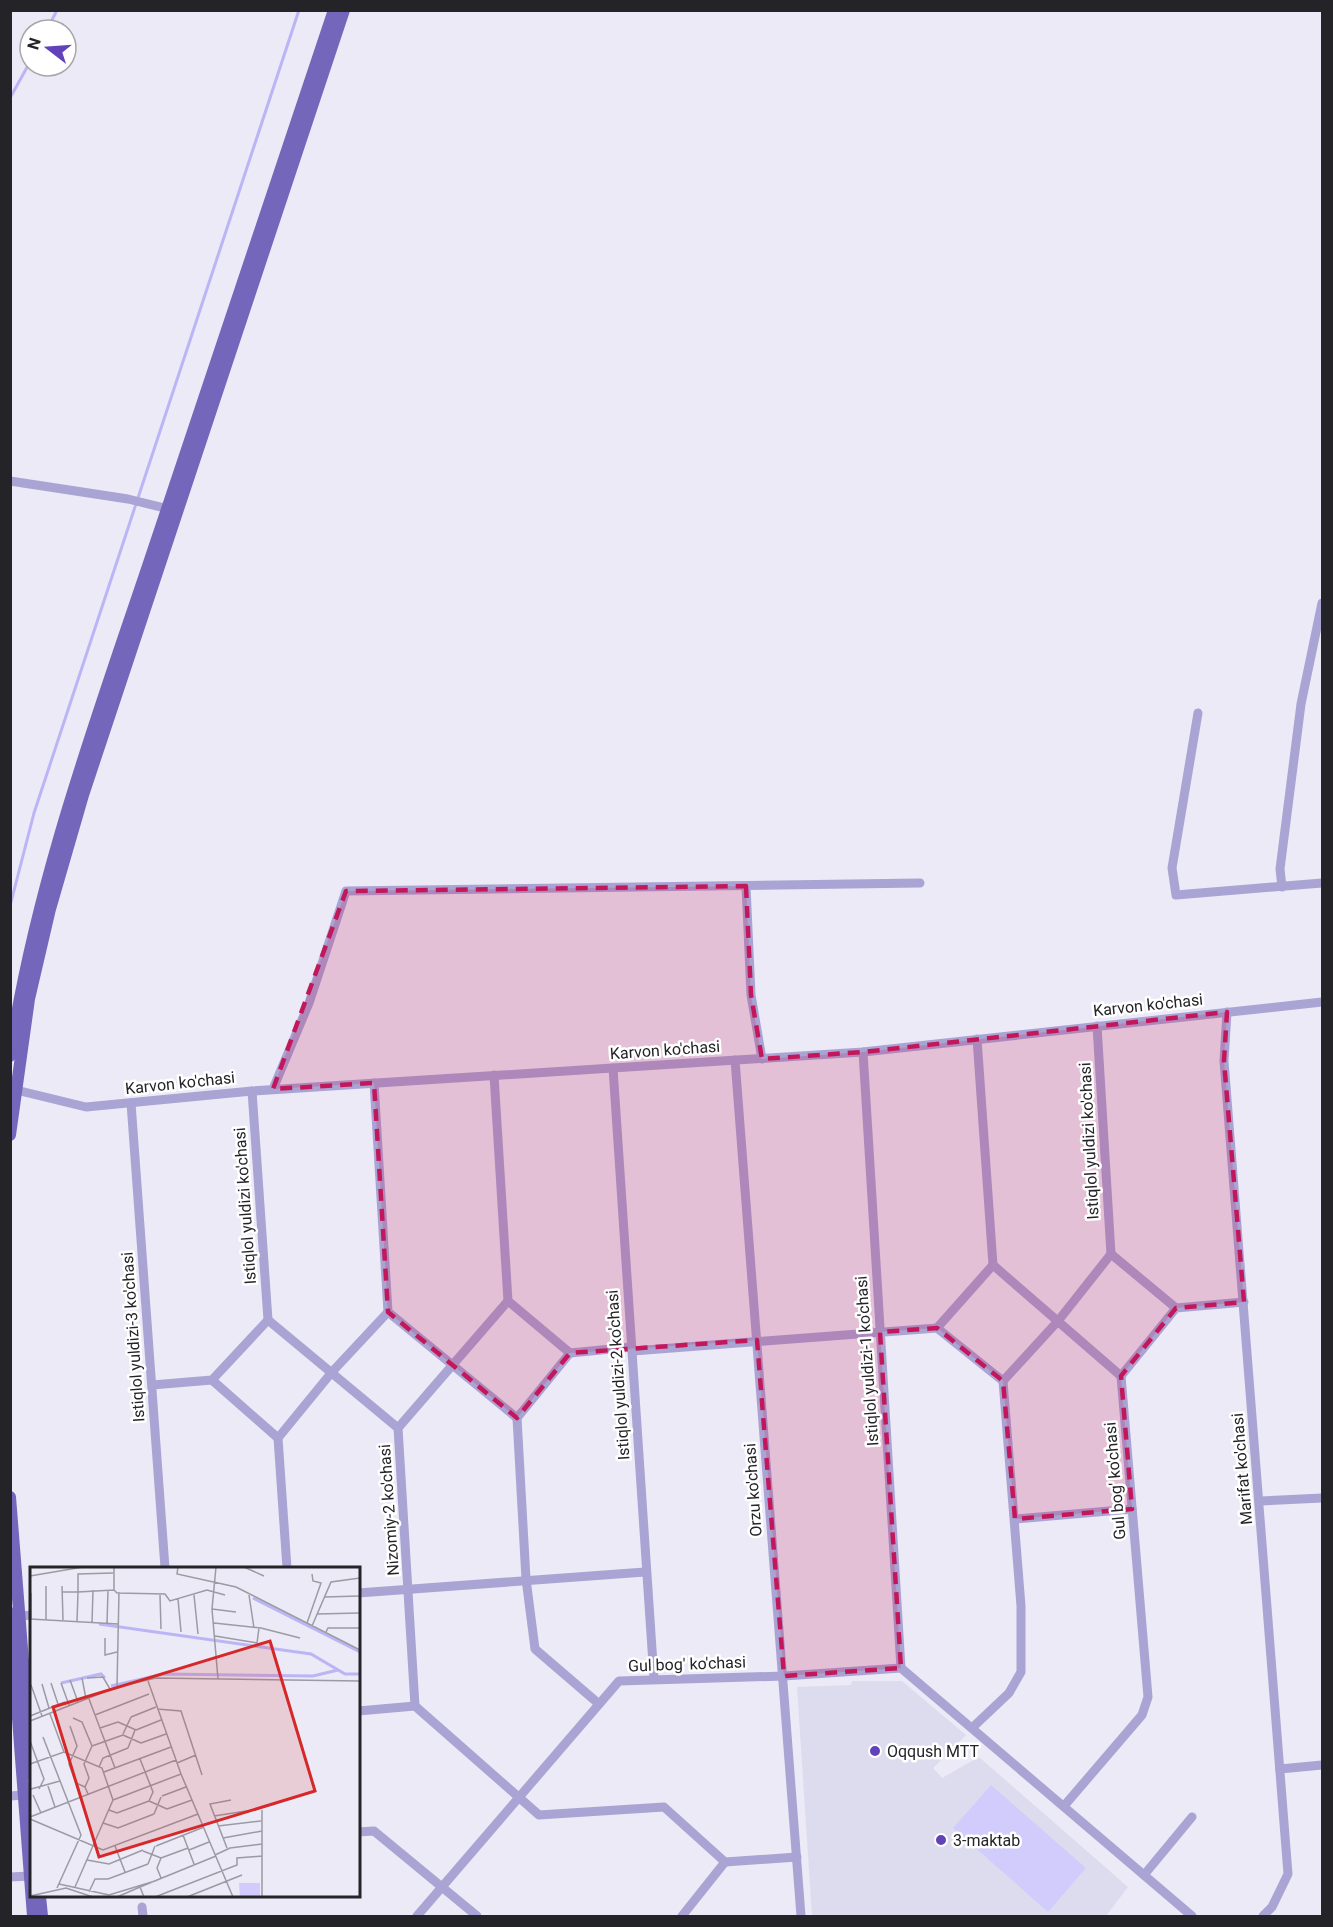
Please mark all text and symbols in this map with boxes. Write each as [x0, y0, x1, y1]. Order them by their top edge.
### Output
north arrow [18, 18, 78, 78]
text: N [23, 36, 45, 52]
street label: Karvon ko'chasi [1092, 990, 1204, 1020]
street label: Karvon ko'chasi [609, 1037, 721, 1063]
street label: Istiqlol yuldizi ko'chasi [1075, 1062, 1103, 1220]
street label: Karvon ko'chasi [124, 1068, 236, 1098]
street label: Istiqlol yuldizi ko'chasi [230, 1127, 260, 1285]
street label: Istiqlol yuldizi-3 ko'chasi [118, 1251, 148, 1423]
street label: Istiqlol yuldizi-1 ko'chasi [852, 1275, 882, 1447]
street label: Istiqlol yuldizi-2 ko'chasi [603, 1289, 633, 1461]
street label: Marifat ko'chasi [1228, 1412, 1256, 1526]
street label: Gul bog' ko'chasi [1100, 1421, 1130, 1541]
street label: Orzu ko'chasi [740, 1443, 766, 1537]
street label: Nizomiy-2 ko'chasi [375, 1444, 403, 1576]
inset map [30, 1567, 360, 1897]
street label: Gul bog' ko'chasi [628, 1652, 746, 1676]
place label: Oqqush MTT [887, 1742, 979, 1761]
marker: Oqqush MTT [868, 1744, 882, 1758]
place label: 3-maktab [953, 1831, 1020, 1850]
marker: 3-maktab [934, 1833, 948, 1847]

